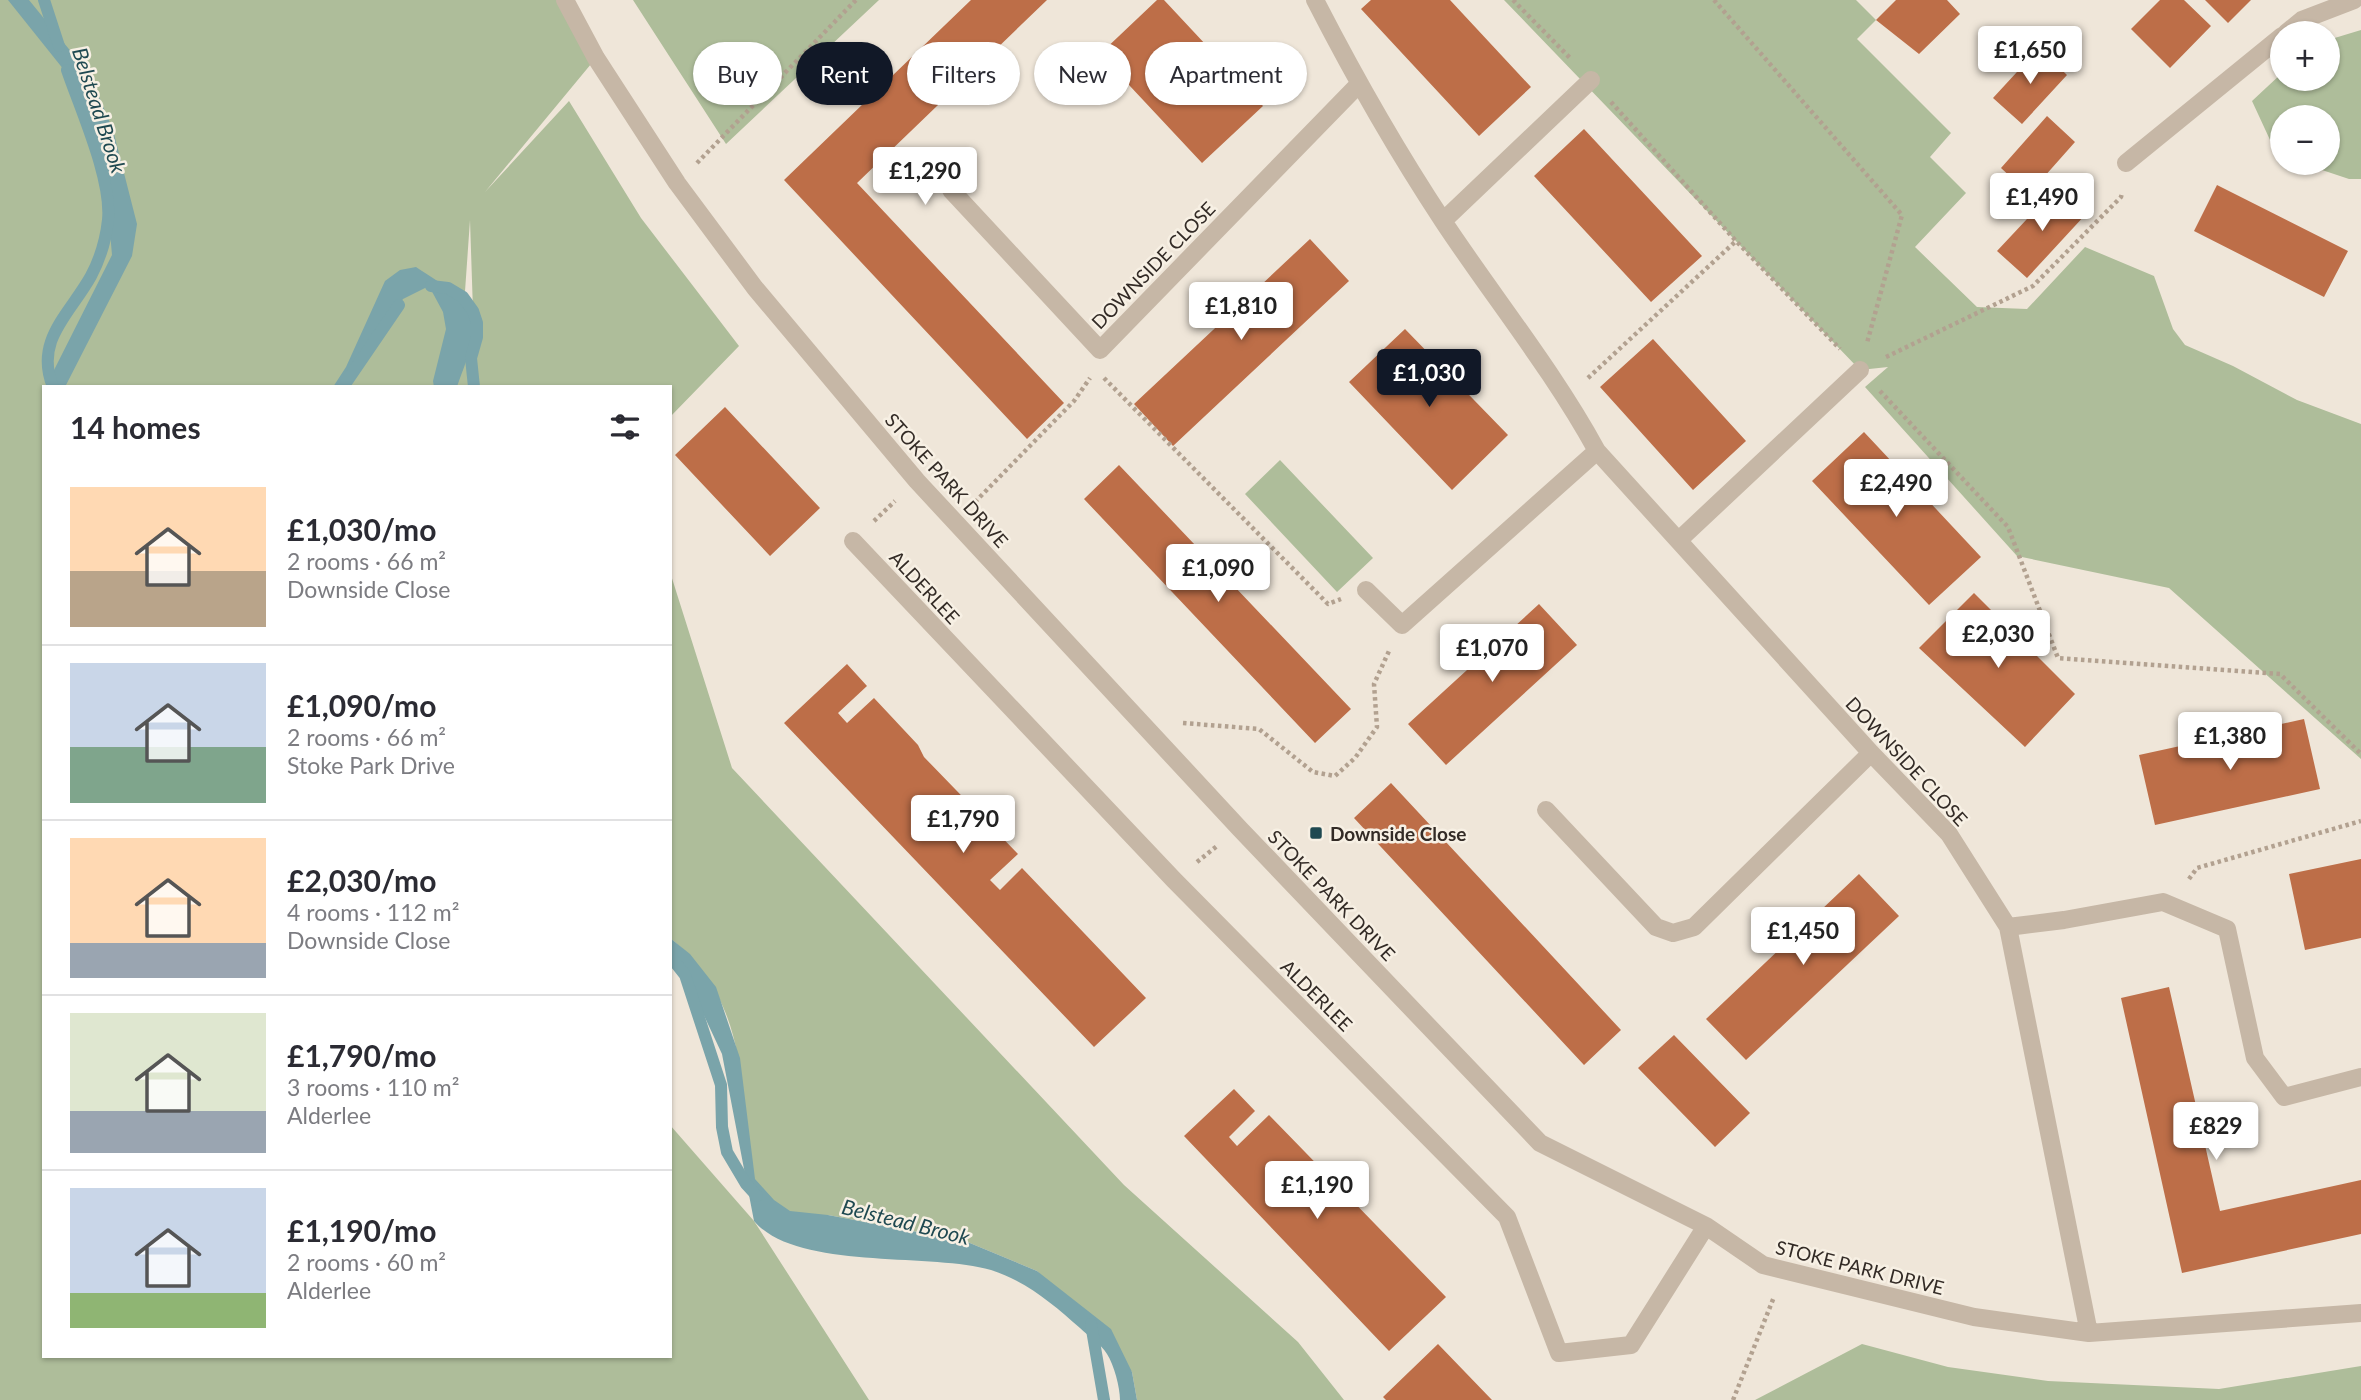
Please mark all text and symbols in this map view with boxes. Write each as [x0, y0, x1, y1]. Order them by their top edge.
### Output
map controls [2270, 21, 2340, 175]
button: + [2270, 21, 2340, 91]
pin: £1,650 [1973, 27, 2087, 86]
text: £1,650 [1994, 35, 2066, 63]
chip: Buy [693, 42, 782, 105]
chip: Rent [796, 42, 893, 105]
chip: Filters [907, 42, 1020, 105]
chip: New [1034, 42, 1131, 105]
chip: Apartment [1145, 42, 1307, 105]
water label: Belstead Brook [68, 44, 132, 177]
button: − [2270, 105, 2340, 175]
pin: £1,290 [868, 148, 982, 207]
text: £1,290 [889, 156, 961, 184]
pin: £1,490 [1985, 174, 2099, 233]
text: £1,490 [2006, 182, 2078, 210]
street label: DOWNSIDE CLOSE [1086, 197, 1220, 333]
pin: £1,810 [1184, 282, 1298, 342]
text: £1,810 [1205, 291, 1277, 319]
pin: £1,030 [1372, 350, 1486, 409]
text: £1,030 [1393, 358, 1465, 386]
icon: filters [606, 408, 644, 446]
street label: STOKE PARK DRIVE [881, 408, 1013, 552]
text: 14 homes [70, 409, 201, 445]
pin: £2,490 [1839, 460, 1953, 519]
text: £2,490 [1860, 468, 1932, 496]
text: £1,030/mo [287, 511, 436, 547]
icon: home [126, 515, 210, 599]
pin: £1,090 [1161, 544, 1275, 604]
street label: ALDERLEE [885, 546, 965, 628]
text: 2 rooms · 66 m² [287, 547, 446, 575]
text: £1,090 [1182, 553, 1254, 581]
text: Downside Close [287, 575, 450, 603]
pin: £2,030 [1941, 610, 2055, 670]
text: £2,030 [1962, 619, 2034, 647]
pin: £1,070 [1435, 624, 1549, 684]
text: £1,070 [1456, 633, 1528, 661]
text: £1,090/mo [287, 687, 436, 723]
icon: home [126, 691, 210, 775]
street label: DOWNSIDE CLOSE [1841, 692, 1973, 830]
pin: £1,380 [2173, 712, 2287, 772]
text: £1,380 [2194, 721, 2266, 749]
text: 2 rooms · 66 m² [287, 723, 446, 751]
text: Stoke Park Drive [287, 751, 455, 779]
pin: £1,790 [906, 796, 1020, 855]
text: £1,790 [927, 804, 999, 832]
place label: Downside Close [1330, 822, 1466, 845]
street label: STOKE PARK DRIVE [1264, 825, 1400, 965]
marker: Downside Close [1308, 825, 1324, 841]
text: £2,030/mo [287, 862, 436, 898]
icon: home [126, 866, 210, 950]
text: 4 rooms · 112 m² [287, 898, 459, 926]
pin: £1,450 [1746, 908, 1860, 967]
text: £1,450 [1767, 916, 1839, 944]
text: Downside Close [287, 926, 450, 954]
street label: ALDERLEE [1276, 954, 1358, 1036]
text: £1,790/mo [287, 1037, 436, 1073]
icon: home [126, 1041, 210, 1125]
text: 3 rooms · 110 m² [287, 1073, 459, 1101]
text: Alderlee [287, 1101, 371, 1129]
pin: £829 [2175, 1102, 2257, 1162]
text: £829 [2189, 1111, 2243, 1139]
pin: £1,190 [1260, 1162, 1374, 1221]
text: £1,190 [1281, 1170, 1353, 1198]
water label: Belstead Brook [840, 1193, 973, 1249]
text: £1,190/mo [287, 1212, 436, 1248]
icon: home [126, 1216, 210, 1300]
street label: STOKE PARK DRIVE [1773, 1235, 1947, 1299]
text: 2 rooms · 60 m² [287, 1248, 446, 1276]
text: Alderlee [287, 1276, 371, 1304]

